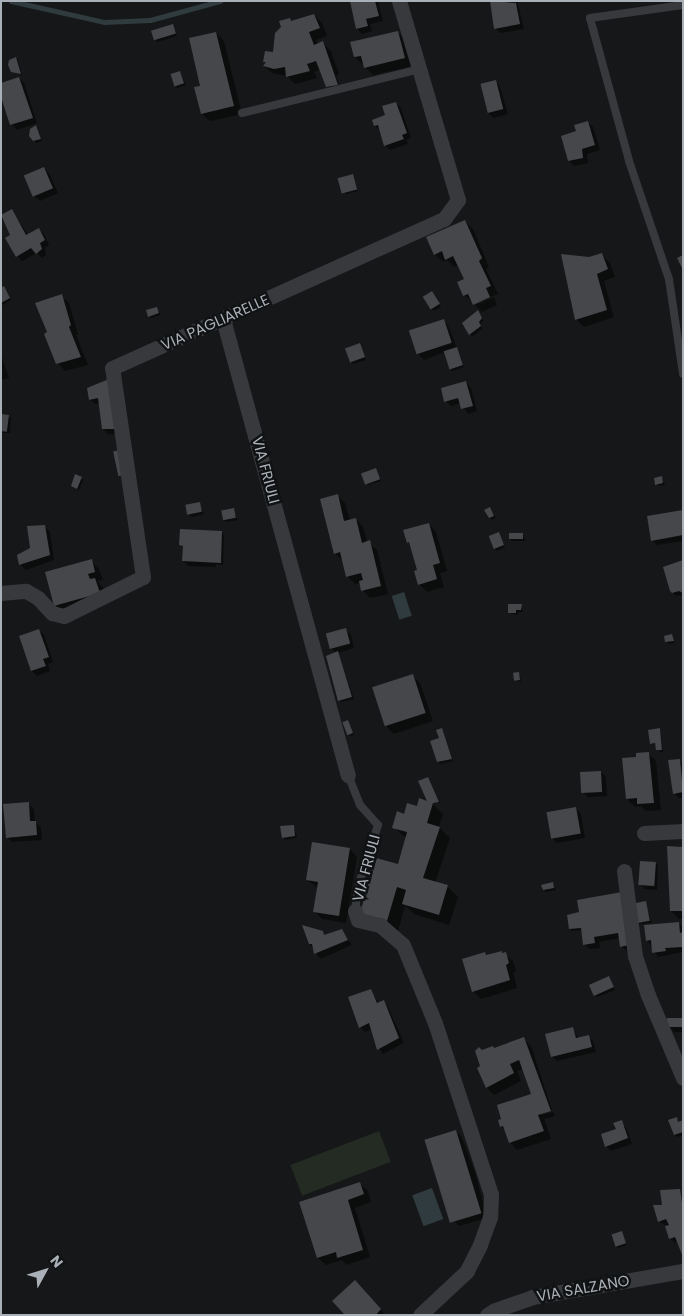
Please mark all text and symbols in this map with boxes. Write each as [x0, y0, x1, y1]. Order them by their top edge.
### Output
street label: VIA PAGLIARELLE [158, 290, 272, 354]
street label: VIA FRIULI [248, 435, 284, 505]
street label: VIA FRIULI [348, 833, 384, 903]
north arrow [20, 1246, 70, 1296]
text: N [46, 1251, 68, 1272]
street label: VIA SALZANO [535, 1271, 631, 1305]

